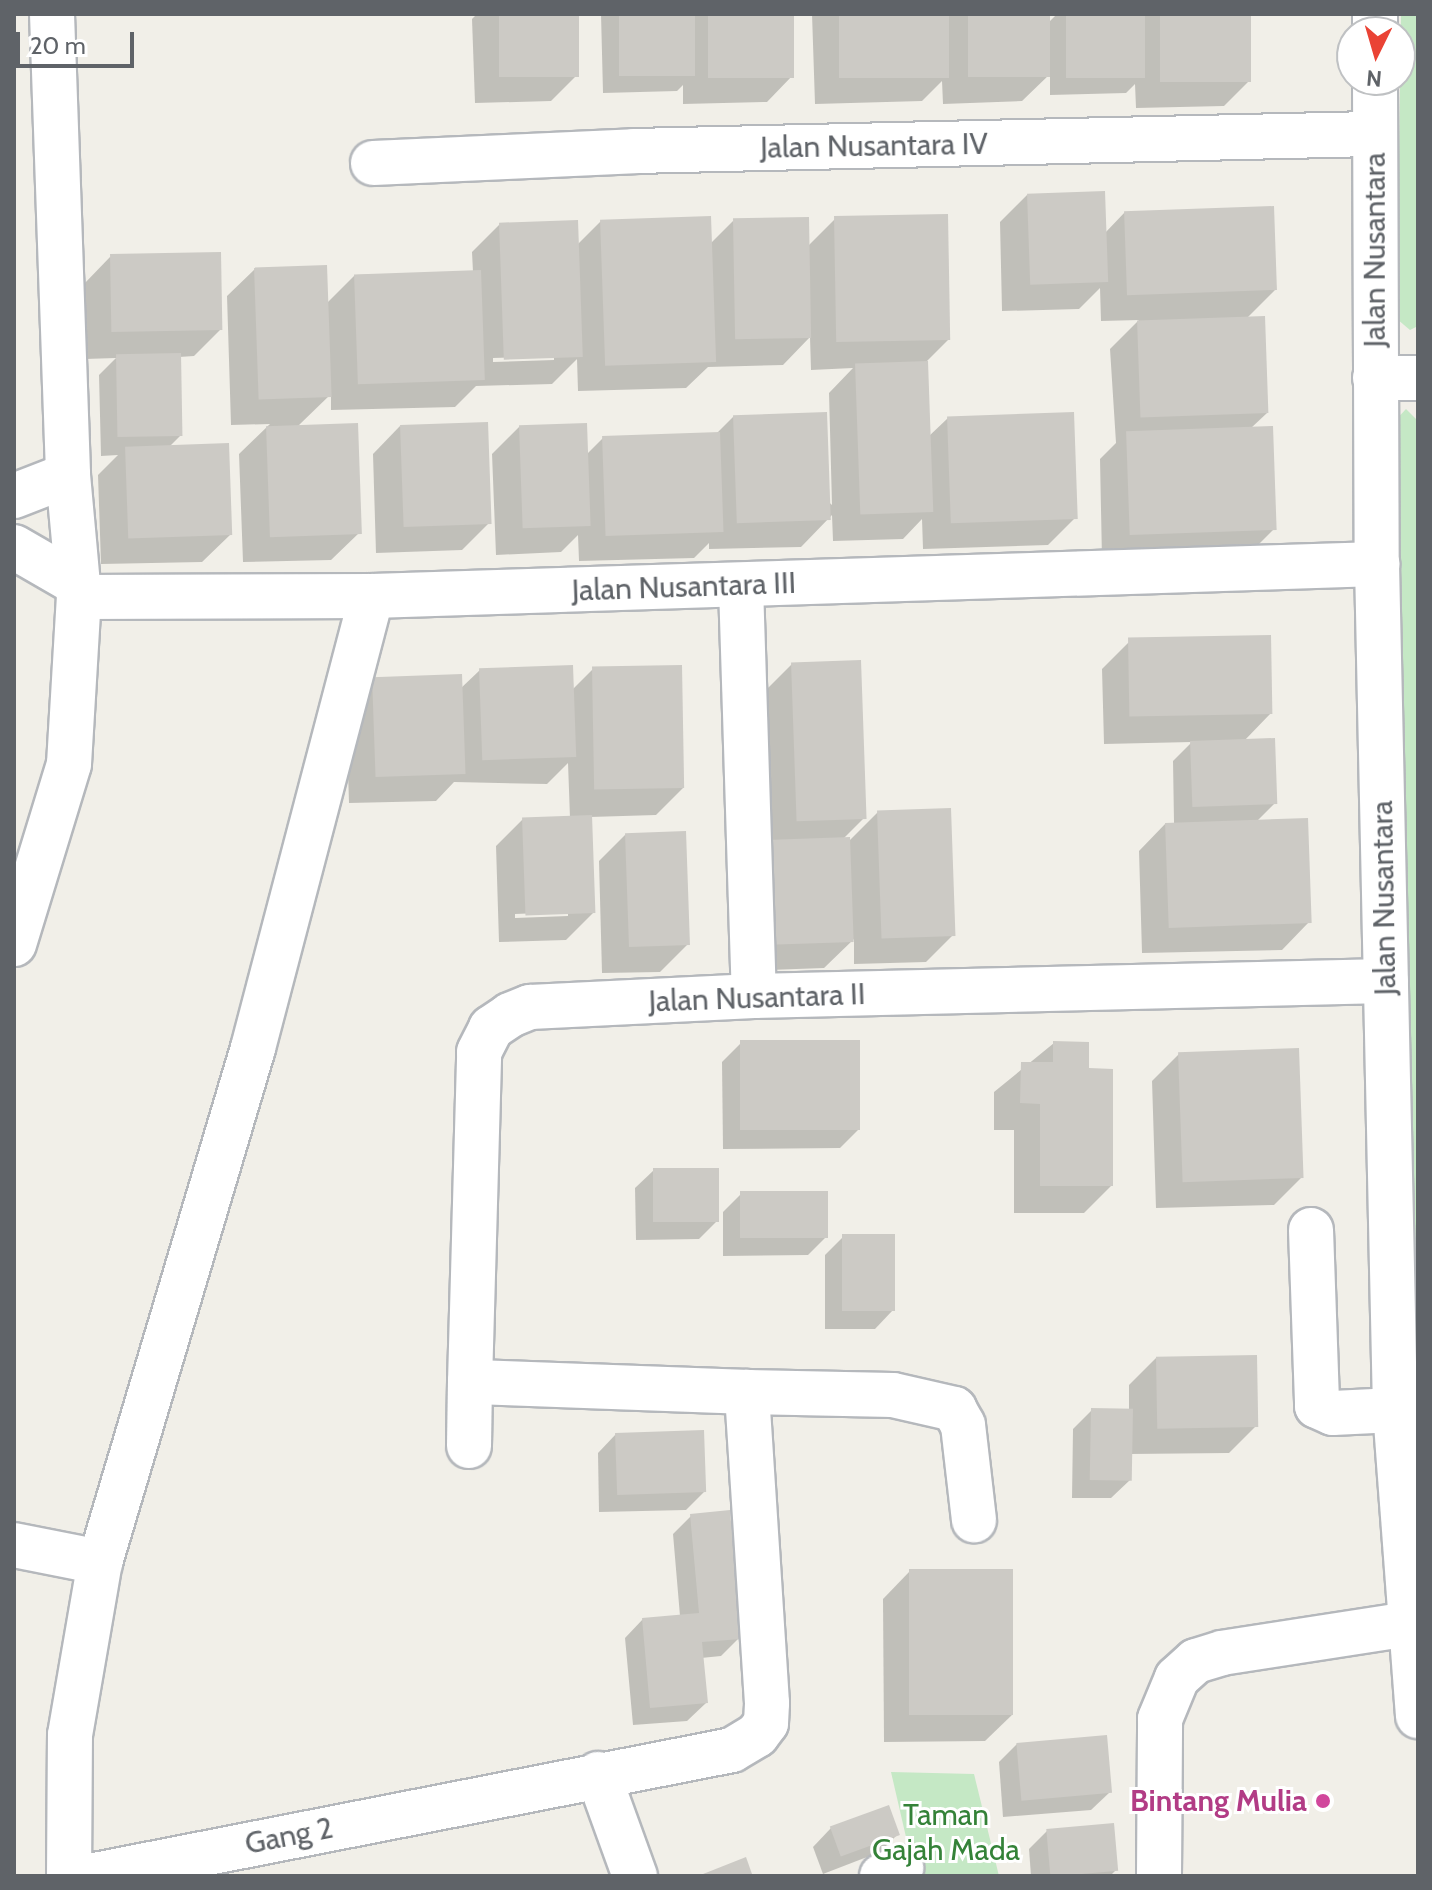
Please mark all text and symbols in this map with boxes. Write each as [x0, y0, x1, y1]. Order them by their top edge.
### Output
scale bar [20, 16, 138, 66]
north arrow [1336, 16, 1416, 96]
text: 20 m [30, 31, 86, 60]
text: N [1365, 64, 1383, 93]
street label: Jalan Nusantara IV [760, 126, 988, 166]
street label: Jalan Nusantara [1357, 153, 1393, 347]
street label: Jalan Nusantara III [571, 565, 797, 609]
street label: Jalan Nusantara [1364, 800, 1404, 996]
street label: Jalan Nusantara II [648, 976, 866, 1020]
place label: Bintang Mulia [1130, 1783, 1307, 1819]
marker: Bintang Mulia [1314, 1792, 1332, 1810]
park label: Taman Gajah Mada [872, 1797, 1020, 1868]
street label: Gang 2 [242, 1810, 336, 1862]

